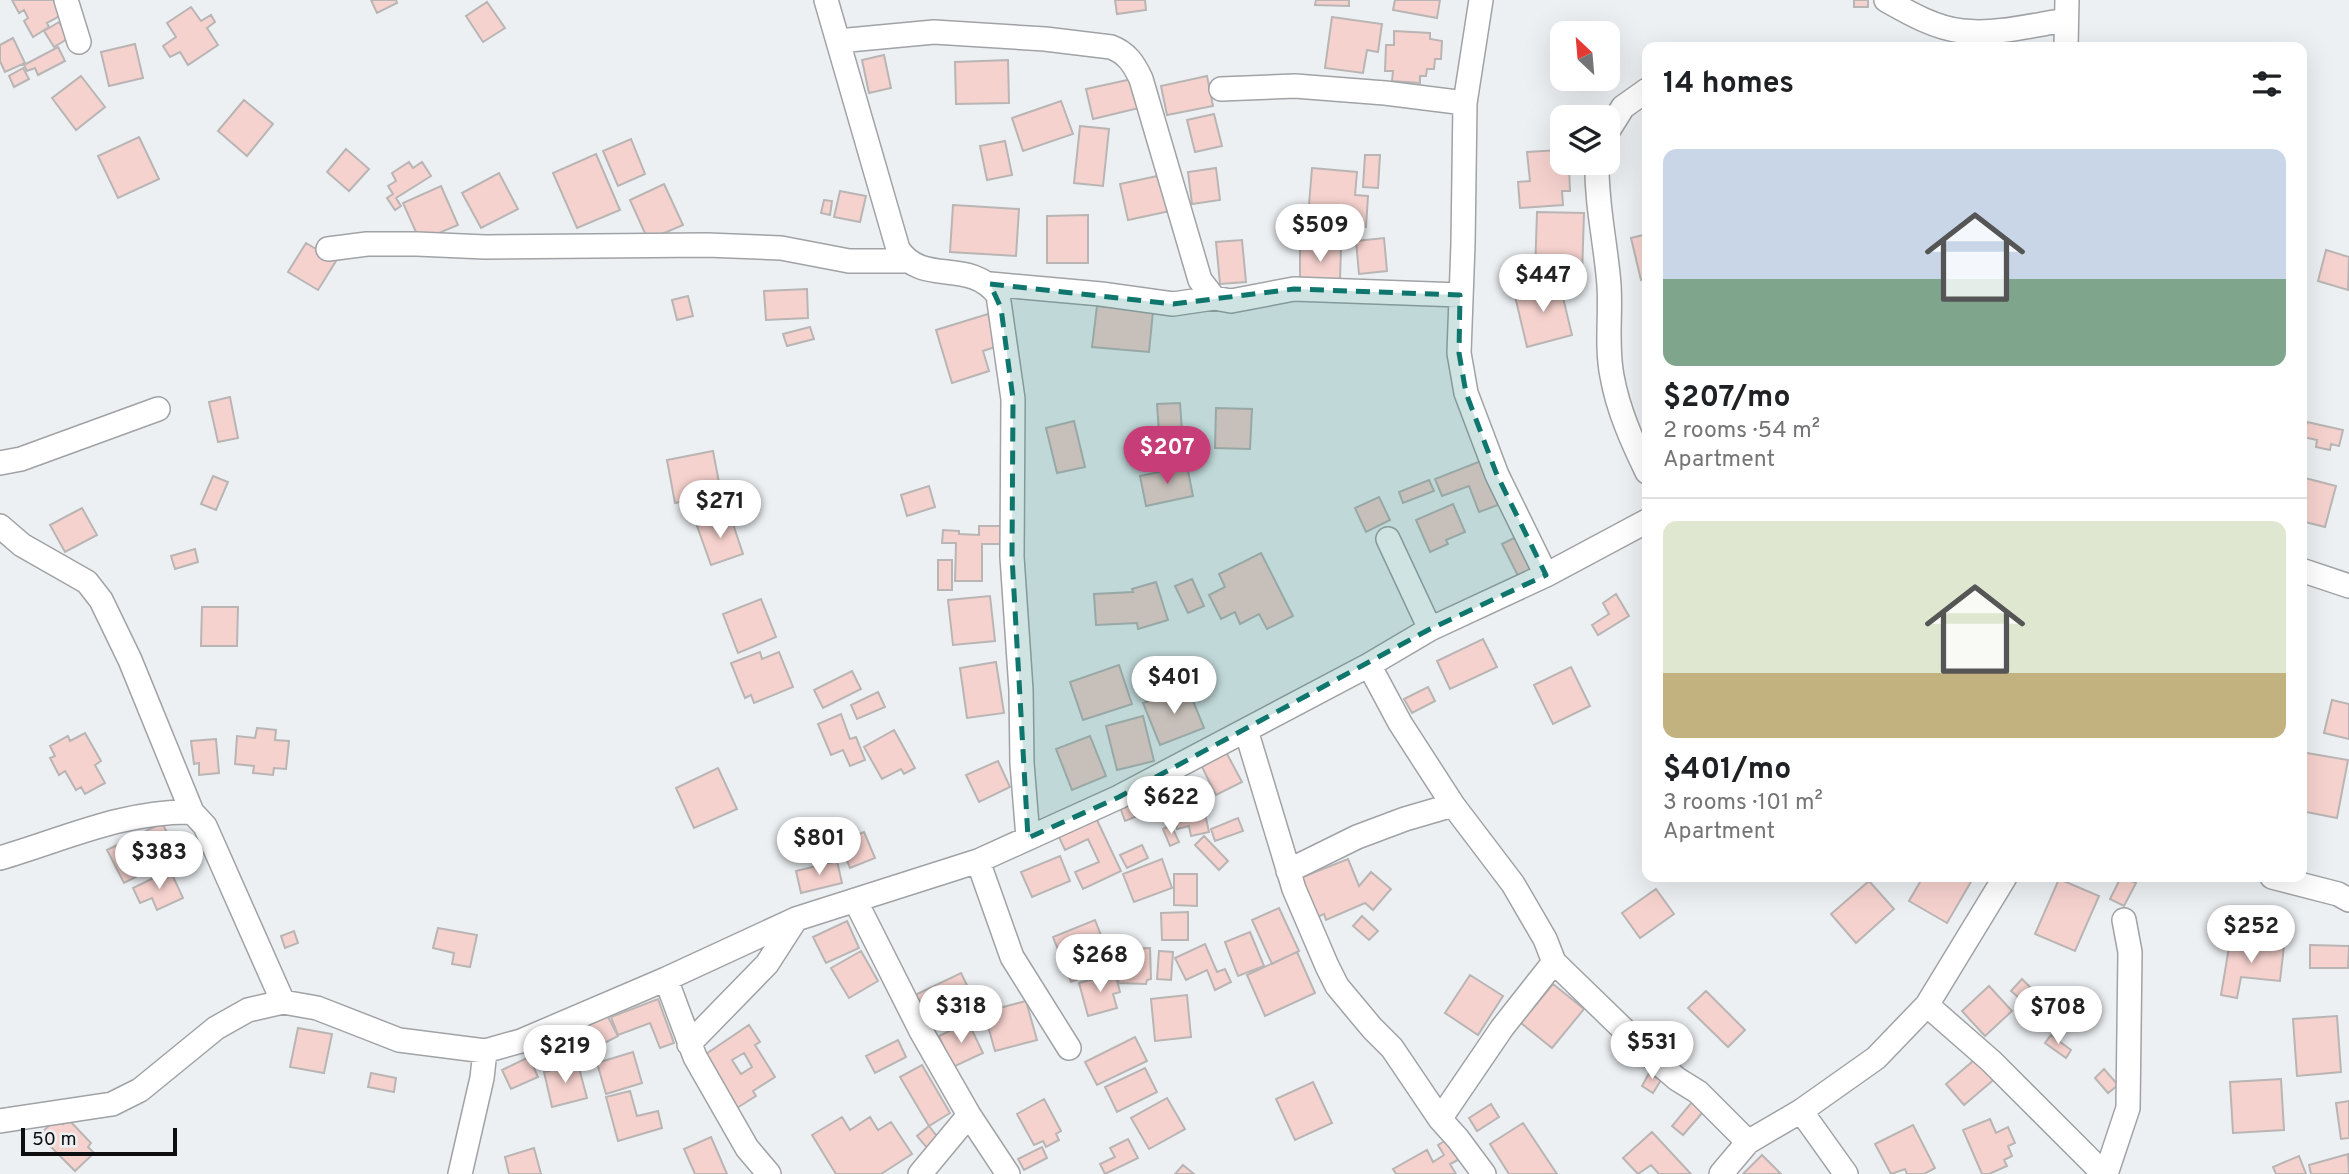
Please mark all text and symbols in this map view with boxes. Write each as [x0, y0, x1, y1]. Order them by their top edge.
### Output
north arrow [1550, 21, 1620, 91]
map controls [1550, 21, 1620, 175]
icon: filters [2248, 65, 2286, 103]
text: 14 homes [1663, 66, 1794, 103]
button: layers [1550, 105, 1620, 175]
icon: home [1912, 194, 2038, 320]
pin: $509 [1279, 204, 1361, 264]
text: $509 [1291, 212, 1349, 241]
pin: $447 [1502, 254, 1584, 314]
text: $447 [1515, 262, 1571, 291]
text: $207/mo [1663, 380, 1791, 417]
text: 2 rooms · 54 m² [1663, 417, 1820, 446]
pin: $207 [1126, 426, 1208, 486]
text: $207 [1140, 434, 1194, 463]
text: Apartment [1663, 446, 1775, 475]
pin: $271 [679, 480, 761, 540]
text: $271 [695, 488, 745, 517]
icon: home [1912, 566, 2038, 692]
pin: $401 [1133, 656, 1215, 716]
text: $401 [1148, 664, 1200, 693]
text: $401/mo [1663, 752, 1791, 789]
pin: $622 [1130, 776, 1212, 836]
text: $622 [1143, 784, 1199, 813]
text: 3 rooms · 101 m² [1663, 789, 1823, 818]
pin: $801 [778, 818, 860, 877]
text: Apartment [1663, 818, 1775, 847]
text: $801 [793, 825, 845, 854]
pin: $383 [118, 832, 200, 891]
text: $383 [131, 839, 187, 868]
pin: $252 [2210, 906, 2292, 965]
text: $252 [2223, 913, 2279, 942]
pin: $268 [1059, 934, 1141, 994]
text: $268 [1072, 942, 1128, 971]
pin: $318 [920, 986, 1002, 1045]
pin: $708 [2017, 986, 2099, 1046]
text: $318 [935, 993, 987, 1022]
text: $708 [2030, 994, 2086, 1023]
pin: $531 [1611, 1021, 1693, 1081]
pin: $219 [524, 1026, 606, 1085]
text: $531 [1627, 1029, 1677, 1058]
text: $219 [539, 1033, 591, 1062]
scale bar [21, 1125, 177, 1157]
text: 50 m [32, 1128, 77, 1152]

